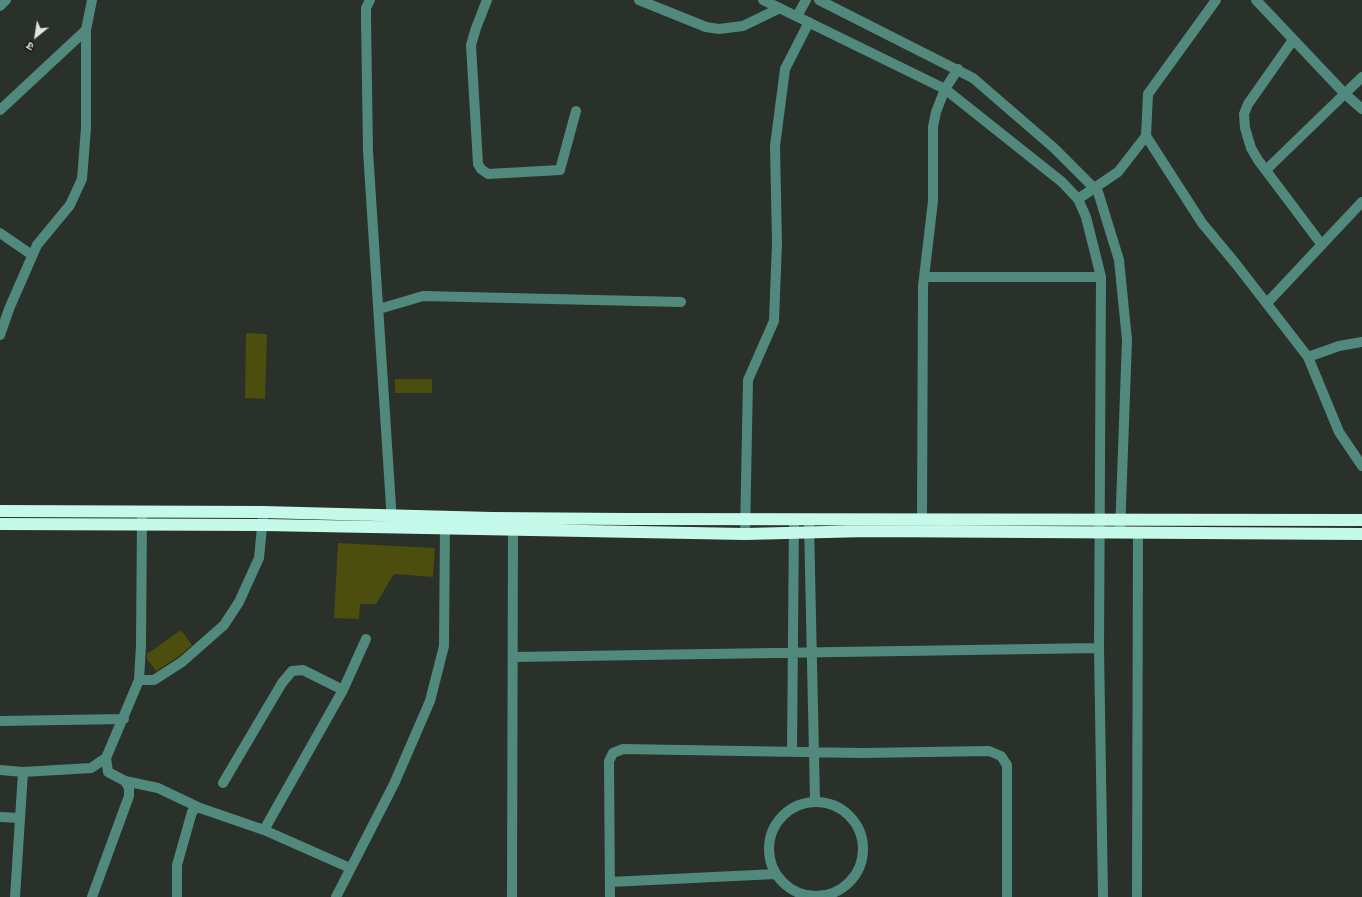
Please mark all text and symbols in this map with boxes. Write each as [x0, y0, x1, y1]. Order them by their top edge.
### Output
north arrow [16, 16, 56, 56]
text: उ [24, 39, 36, 54]

